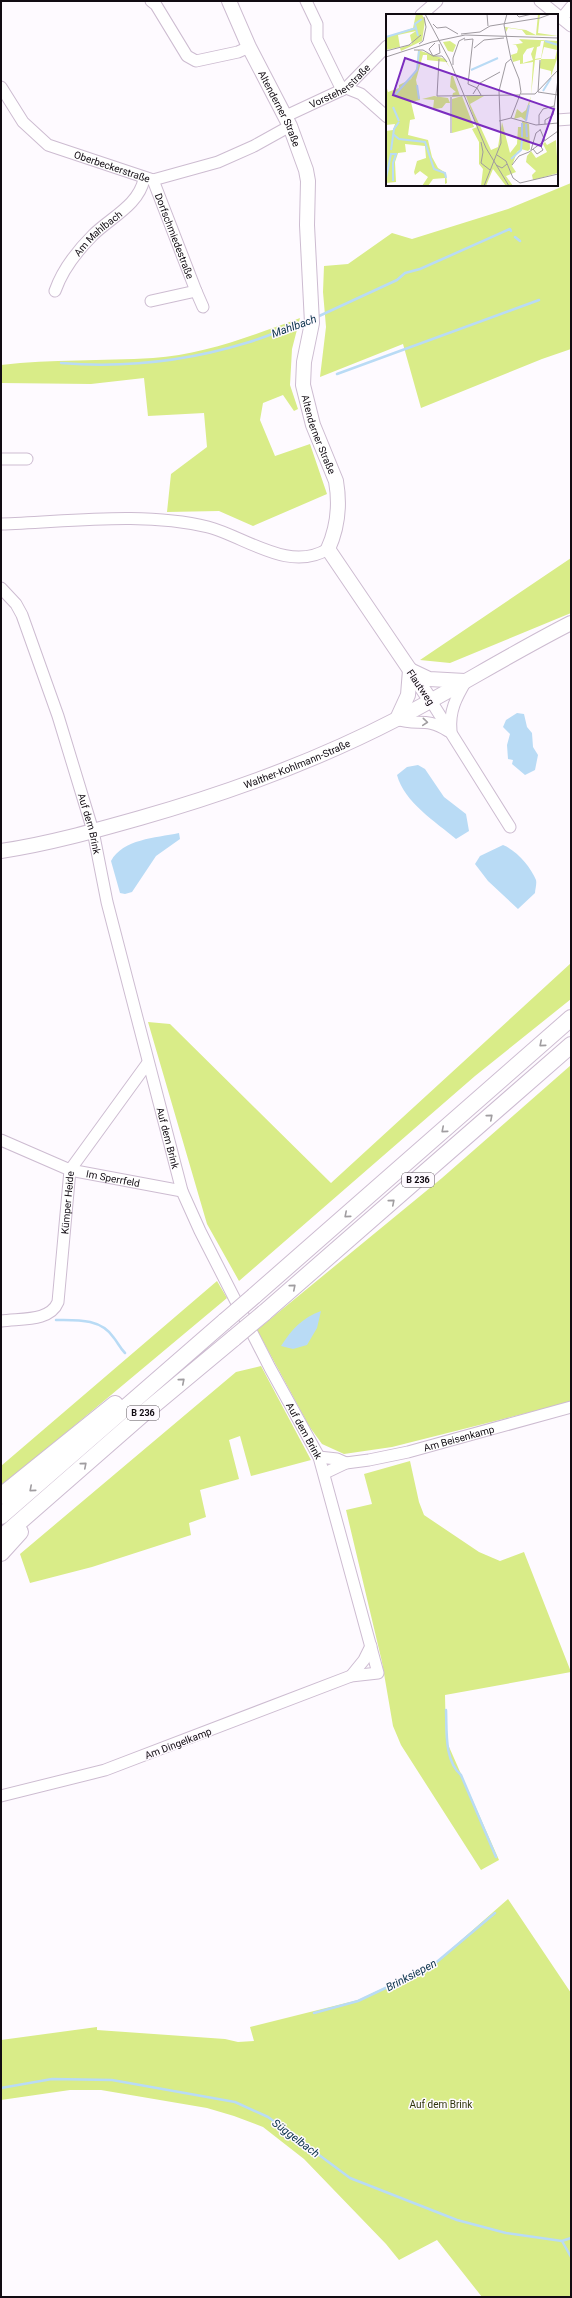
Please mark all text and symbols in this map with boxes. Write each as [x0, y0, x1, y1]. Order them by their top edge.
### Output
inset map [386, 14, 558, 186]
street label: Vorsteherstraße [308, 62, 372, 110]
street label: Altenderner Straße [256, 69, 302, 148]
street label: Oberbeckerstraße [73, 149, 151, 185]
street label: Dorfschmiedestraße [153, 192, 196, 281]
street label: Am Mahlbach [72, 209, 124, 258]
water label: Mahlbach [270, 312, 319, 341]
street label: Altenderner Straße [300, 394, 337, 476]
street label: Flautweg [405, 667, 437, 707]
one-way arrow [422, 718, 429, 727]
street label: Walther-Kohlmann-Straße [242, 738, 352, 791]
street label: Auf dem Brink [76, 792, 103, 856]
one-way arrow [539, 1039, 547, 1046]
street label: Auf dem Brink [155, 1106, 181, 1171]
one-way arrow [485, 1114, 492, 1121]
one-way arrow [441, 1125, 449, 1132]
street label: Im Sperrfeld [85, 1168, 141, 1189]
street label: Kümper Heide [59, 1171, 76, 1235]
road number: B 236 [402, 1173, 434, 1187]
one-way arrow [387, 1200, 394, 1207]
one-way arrow [344, 1210, 352, 1217]
one-way arrow [289, 1285, 296, 1292]
one-way arrow [178, 1378, 185, 1385]
street label: Auf dem Brink [284, 1401, 324, 1462]
road number: B 236 [127, 1406, 159, 1420]
street label: Am Beisenkamp [422, 1423, 496, 1453]
one-way arrow [79, 1463, 86, 1470]
one-way arrow [30, 1484, 37, 1491]
street label: Am Dingelkamp [143, 1726, 213, 1761]
water label: Brinksiepen [384, 1957, 439, 1994]
park label: Auf dem Brink [410, 2099, 473, 2110]
water label: Süggelbach [270, 2116, 322, 2160]

